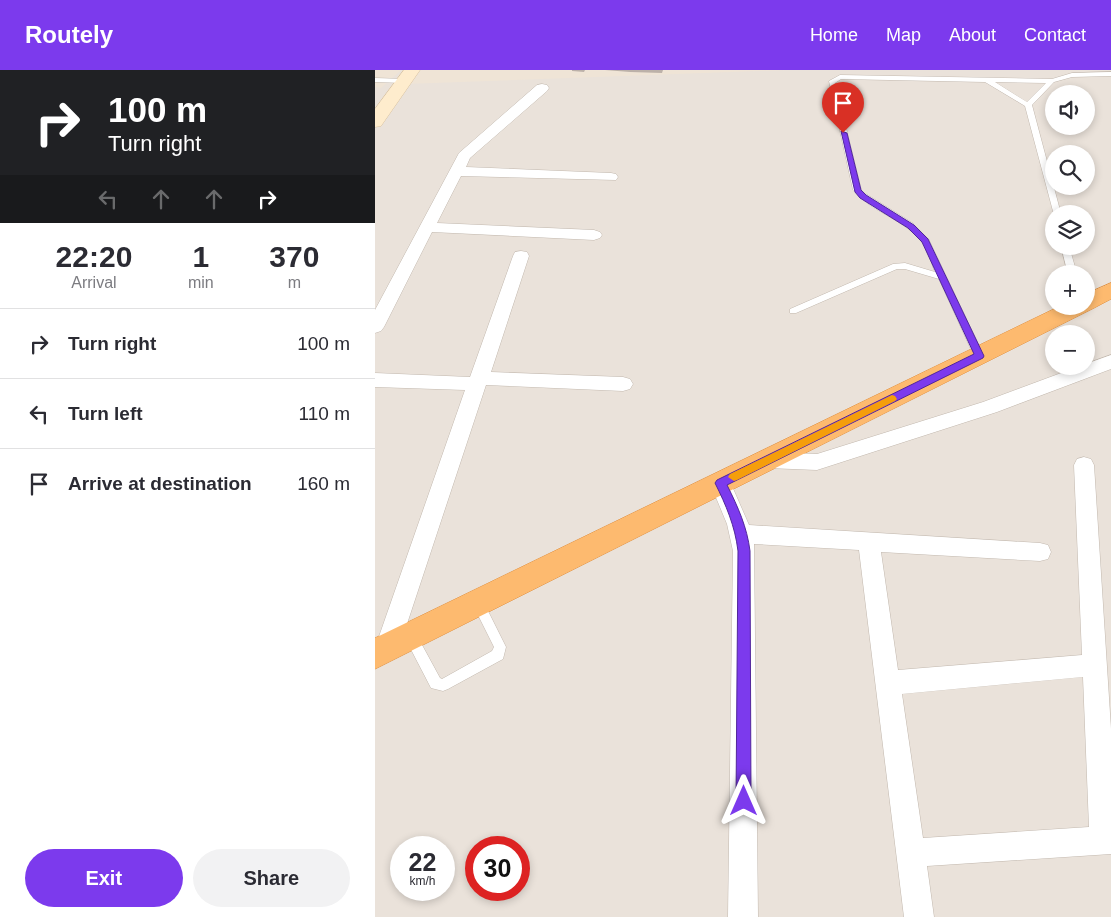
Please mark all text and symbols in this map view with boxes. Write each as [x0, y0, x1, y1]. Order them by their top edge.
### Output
text: Routely [25, 21, 113, 48]
text: Home [810, 25, 858, 45]
text: Map [886, 25, 921, 45]
text: About [949, 25, 996, 45]
text: Contact [1024, 25, 1086, 45]
pin [822, 82, 864, 133]
map controls [1045, 85, 1095, 375]
button: sound [1045, 85, 1095, 135]
icon: arrive [829, 89, 857, 117]
icon: right [25, 90, 90, 155]
text: 100 m [108, 90, 207, 129]
text: Turn right [108, 131, 201, 156]
button: search [1045, 145, 1095, 195]
icon: left [94, 185, 122, 213]
icon: ahead [147, 185, 175, 213]
icon: ahead [200, 185, 228, 213]
icon: right [253, 185, 281, 213]
button: layers [1045, 205, 1095, 255]
text: 22:20 [56, 240, 132, 273]
text: 1 [192, 240, 209, 273]
text: 370 [269, 240, 319, 273]
button: + [1045, 265, 1095, 315]
text: Arrival [71, 274, 117, 291]
text: min [188, 274, 214, 291]
text: m [288, 274, 301, 291]
button: − [1045, 325, 1095, 375]
icon: right [25, 330, 53, 358]
text: Turn right [68, 333, 156, 354]
text: 100 m [297, 333, 350, 354]
icon: left [25, 400, 53, 428]
text: Turn left [68, 403, 143, 424]
text: 110 m [299, 403, 350, 424]
icon: arrive [25, 470, 53, 498]
text: Arrive at destination [68, 473, 252, 494]
text: 160 m [297, 473, 350, 494]
position arrow [717, 774, 769, 826]
speed limit sign: 30 [465, 836, 530, 901]
text: 22 [409, 848, 436, 876]
button: Exit [25, 849, 183, 907]
button: Share [193, 849, 350, 907]
text: km/h [409, 874, 436, 888]

